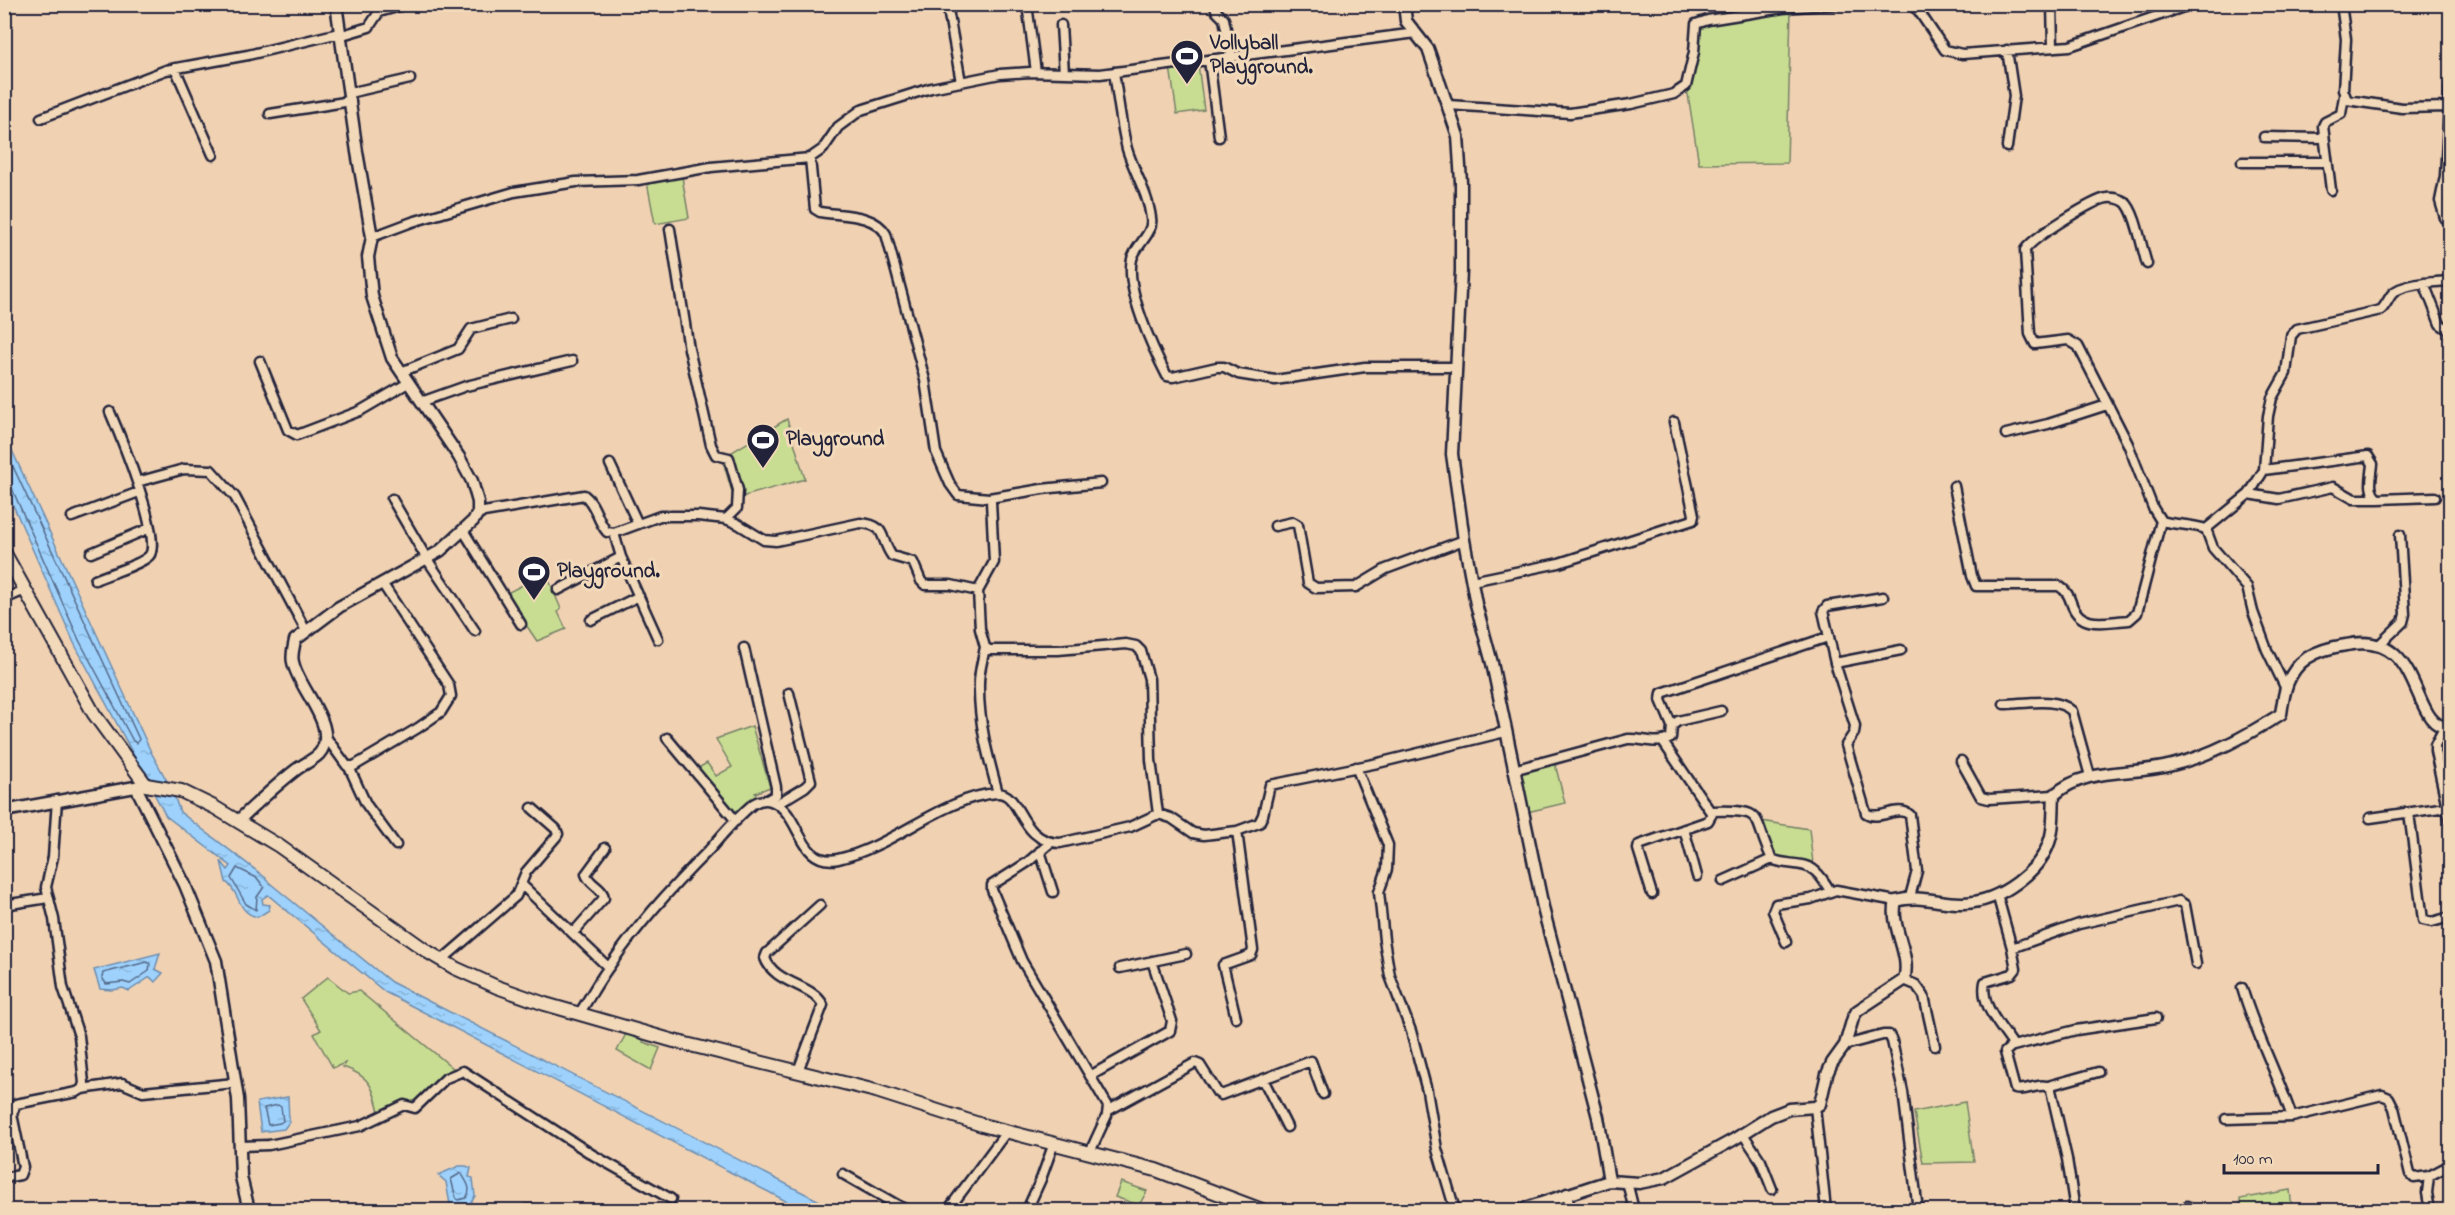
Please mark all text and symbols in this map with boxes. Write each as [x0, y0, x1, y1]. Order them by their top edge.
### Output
place label: Vollyball Playground. [1209, 29, 1313, 85]
sports icon: Vollyball Playground. [1169, 38, 1205, 85]
sports icon: Playground [745, 422, 781, 469]
place label: Playground [786, 425, 885, 457]
sports icon: Playground. [516, 554, 552, 601]
place label: Playground. [557, 557, 660, 589]
scale bar [2224, 1137, 2378, 1175]
text: 100 m [2233, 1147, 2273, 1173]

